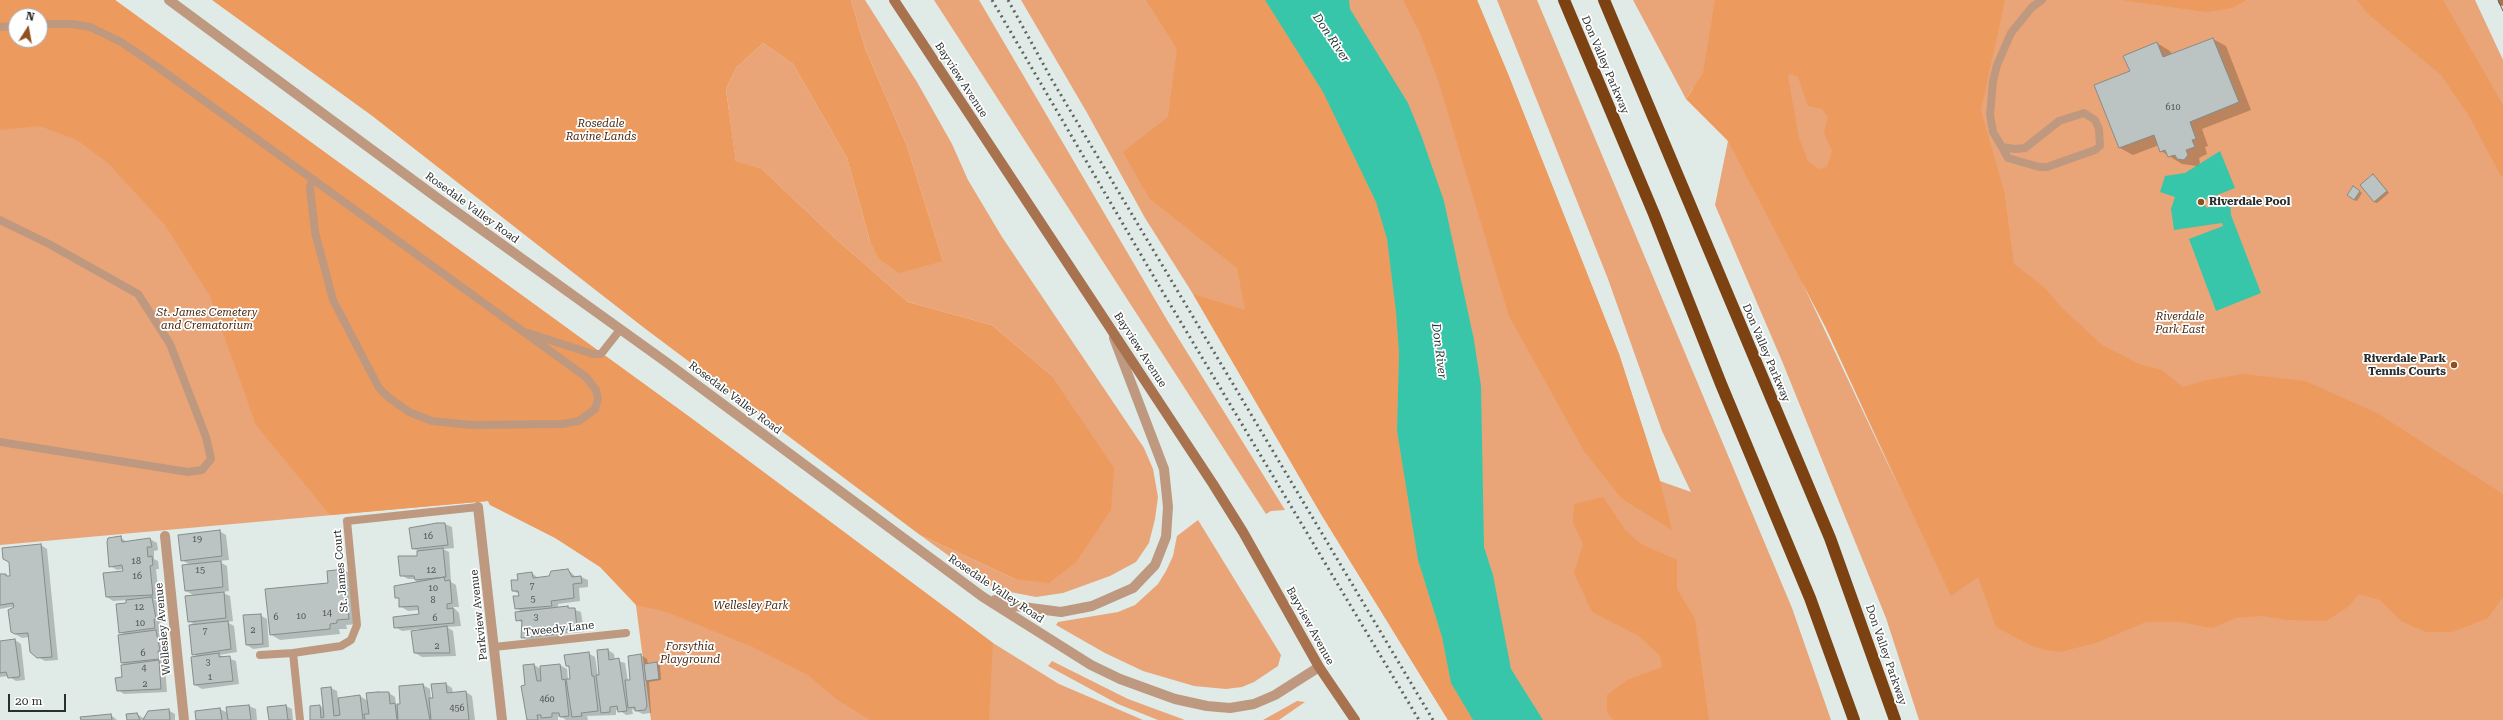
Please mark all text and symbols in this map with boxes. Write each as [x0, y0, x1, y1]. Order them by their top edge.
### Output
north arrow [8, 8, 48, 48]
text: N [25, 10, 36, 24]
water label: Don River [1309, 11, 1353, 65]
street label: Don Valley Parkway [1578, 14, 1632, 116]
street label: Bayview Avenue [932, 40, 990, 120]
house number: 610 [2165, 102, 2181, 112]
park label: Rosedale Ravine Lands [566, 117, 636, 143]
street label: Rosedale Valley Road [423, 170, 521, 246]
place label: Riverdale Pool [2209, 195, 2290, 209]
marker: Riverdale Pool [2196, 197, 2206, 207]
street label: Don Valley Parkway [1739, 302, 1793, 404]
park label: St. James Cemetery and Crematorium [157, 306, 257, 332]
street label: Bayview Avenue [1111, 310, 1169, 390]
park label: Riverdale Park East [2155, 310, 2205, 336]
water label: Don River [1428, 322, 1450, 380]
place label: Riverdale Park Tennis Courts [2363, 352, 2446, 378]
street label: Rosedale Valley Road [686, 359, 784, 437]
marker: Riverdale Park Tennis Courts [2449, 360, 2459, 370]
street label: St. James Court [331, 529, 351, 613]
house number: 16 [423, 531, 433, 541]
house number: 19 [192, 534, 202, 544]
street label: Rosedale Valley Road [946, 552, 1046, 626]
house number: 18 [131, 556, 141, 566]
house number: 15 [195, 565, 205, 575]
house number: 12 [426, 565, 436, 575]
street label: Parkview Avenue [468, 569, 490, 661]
house number: 16 [132, 571, 142, 581]
house number: 7 [529, 581, 535, 591]
street label: Wellesley Avenue [152, 582, 174, 676]
house number: 10 [428, 583, 438, 593]
street label: Bayview Avenue [1283, 585, 1337, 667]
house number: 5 [530, 594, 536, 604]
house number: 8 [430, 595, 436, 605]
park label: Wellesley Park [714, 599, 788, 613]
house number: 12 [134, 602, 144, 612]
street label: Don Valley Parkway [1863, 603, 1909, 707]
house number: 14 [322, 608, 332, 618]
house number: 10 [296, 611, 306, 621]
house number: 6 [273, 612, 279, 622]
house number: 3 [533, 612, 539, 622]
house number: 6 [432, 613, 438, 623]
house number: 10 [135, 618, 145, 628]
street label: Tweedy Lane [523, 619, 595, 639]
house number: 2 [250, 625, 256, 635]
house number: 7 [202, 626, 208, 636]
park label: Forsythia Playground [660, 640, 720, 666]
house number: 2 [434, 641, 440, 651]
house number: 6 [140, 648, 146, 658]
house number: 3 [205, 657, 211, 667]
house number: 4 [141, 663, 147, 673]
house number: 1 [207, 672, 213, 682]
house number: 2 [142, 679, 148, 689]
scale bar [10, 686, 68, 712]
text: 20 m [15, 694, 42, 708]
house number: 460 [539, 694, 555, 704]
house number: 456 [449, 703, 465, 713]

